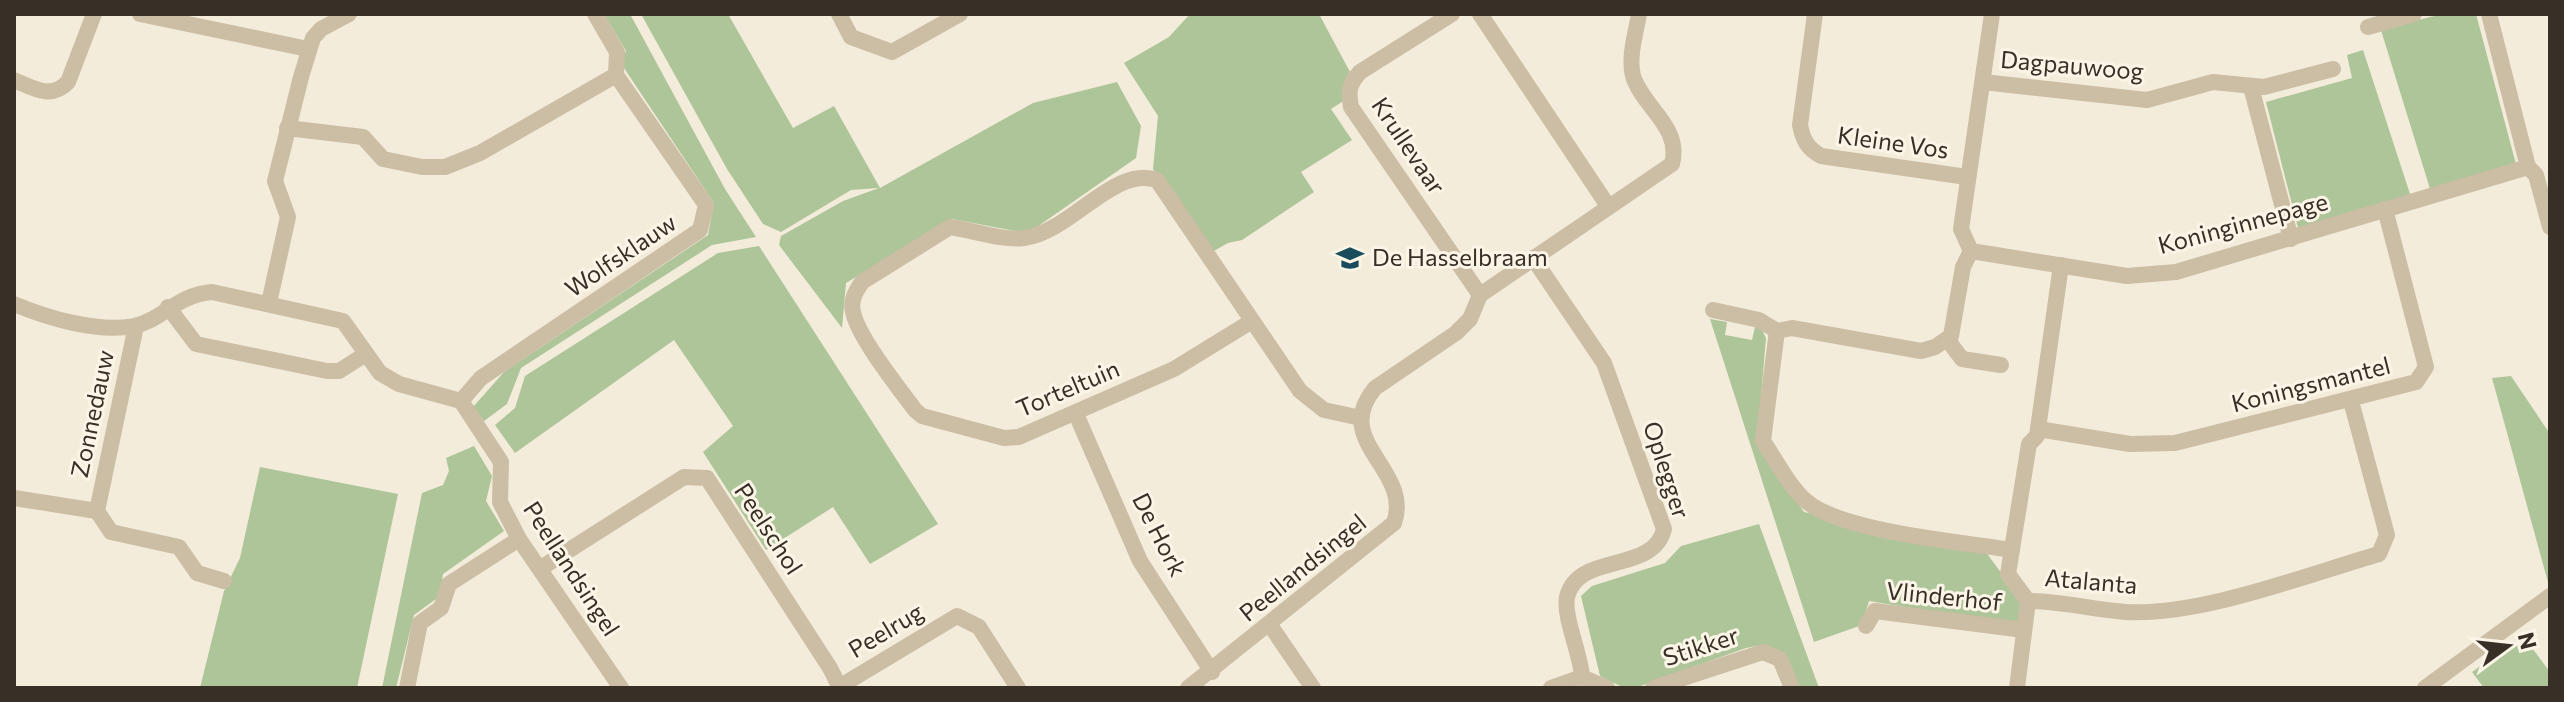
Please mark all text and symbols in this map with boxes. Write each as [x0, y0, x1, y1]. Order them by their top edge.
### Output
street label: Dagpauwoog [1999, 44, 2145, 85]
street label: Krullevaar [1366, 91, 1452, 199]
street label: Kleine Vos [1836, 119, 1951, 164]
street label: Koninginnepage [2154, 186, 2331, 259]
street label: Wolfsklauw [559, 207, 681, 302]
place label: De Hasselbraam [1372, 242, 1548, 271]
school or university icon: De Hasselbraam [1335, 243, 1365, 273]
street label: Zonnedauw [64, 347, 119, 480]
street label: Koningsmantel [2228, 350, 2393, 417]
street label: Torteltuin [1012, 353, 1123, 422]
street label: Oplegger [1638, 417, 1697, 522]
street label: Peelschol [729, 477, 809, 579]
street label: De Hork [1127, 488, 1194, 581]
street label: Peellandsingel [518, 495, 627, 641]
street label: Peellandsingel [1233, 507, 1371, 627]
street label: Atalanta [2044, 562, 2139, 599]
street label: Vlinderhof [1885, 575, 2004, 616]
street label: Peelrug [843, 596, 928, 663]
north arrow [2468, 606, 2548, 686]
street label: Stikker [1659, 620, 1742, 671]
text: N [2513, 629, 2543, 652]

